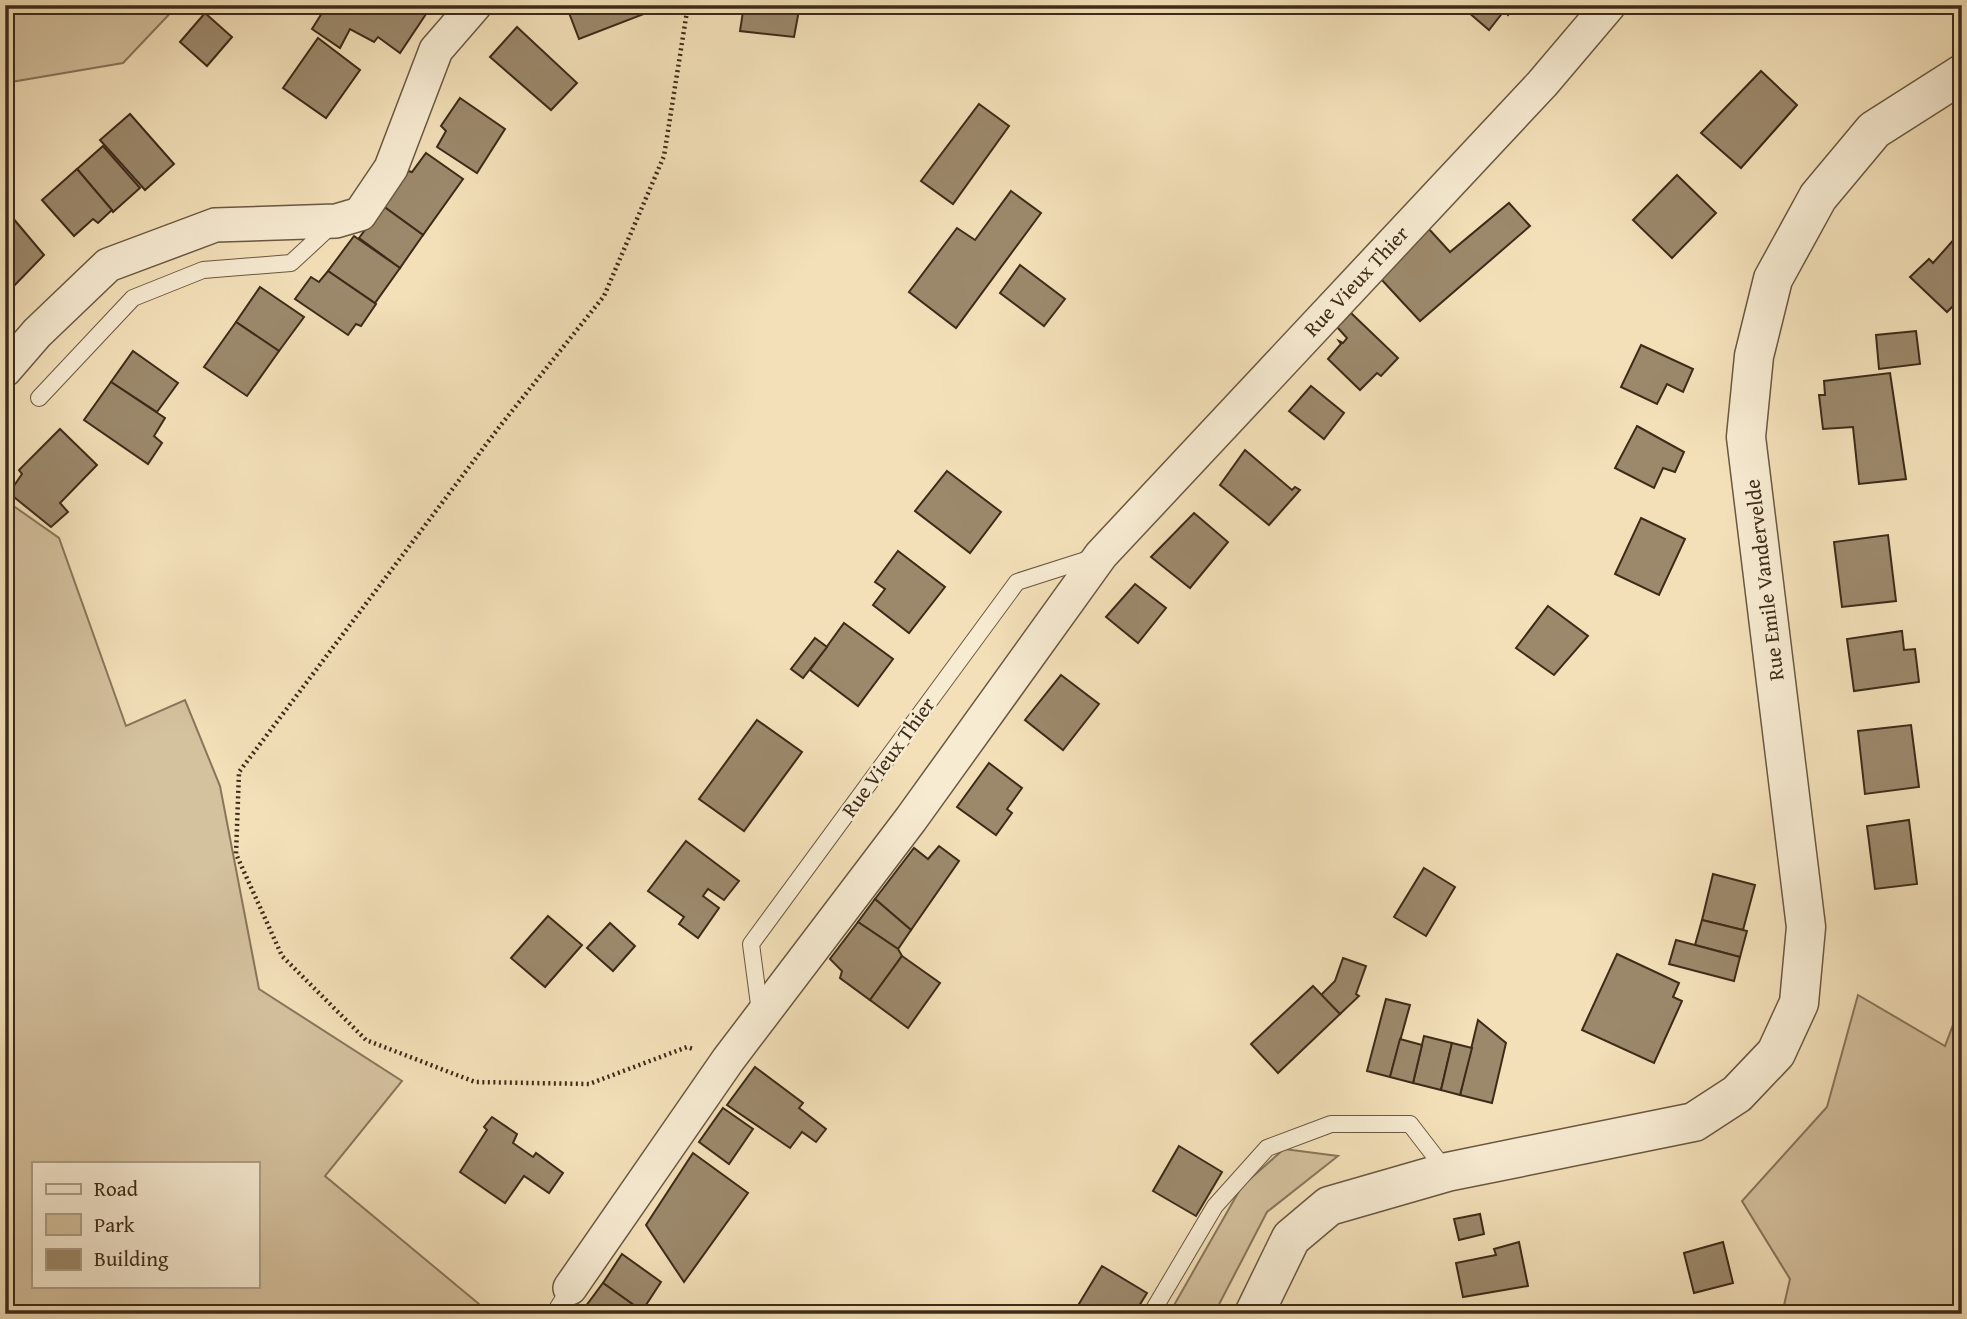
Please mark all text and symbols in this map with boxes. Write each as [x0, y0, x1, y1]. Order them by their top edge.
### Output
street label: Rue Vieux Thier [1296, 218, 1416, 344]
street label: Rue Emile Vandervelde [1736, 477, 1792, 682]
street label: Rue Vieux Thier [834, 690, 942, 824]
legend [32, 1162, 259, 1288]
text: Road [94, 1173, 139, 1204]
text: Park [94, 1209, 135, 1240]
text: Building [94, 1243, 169, 1274]

